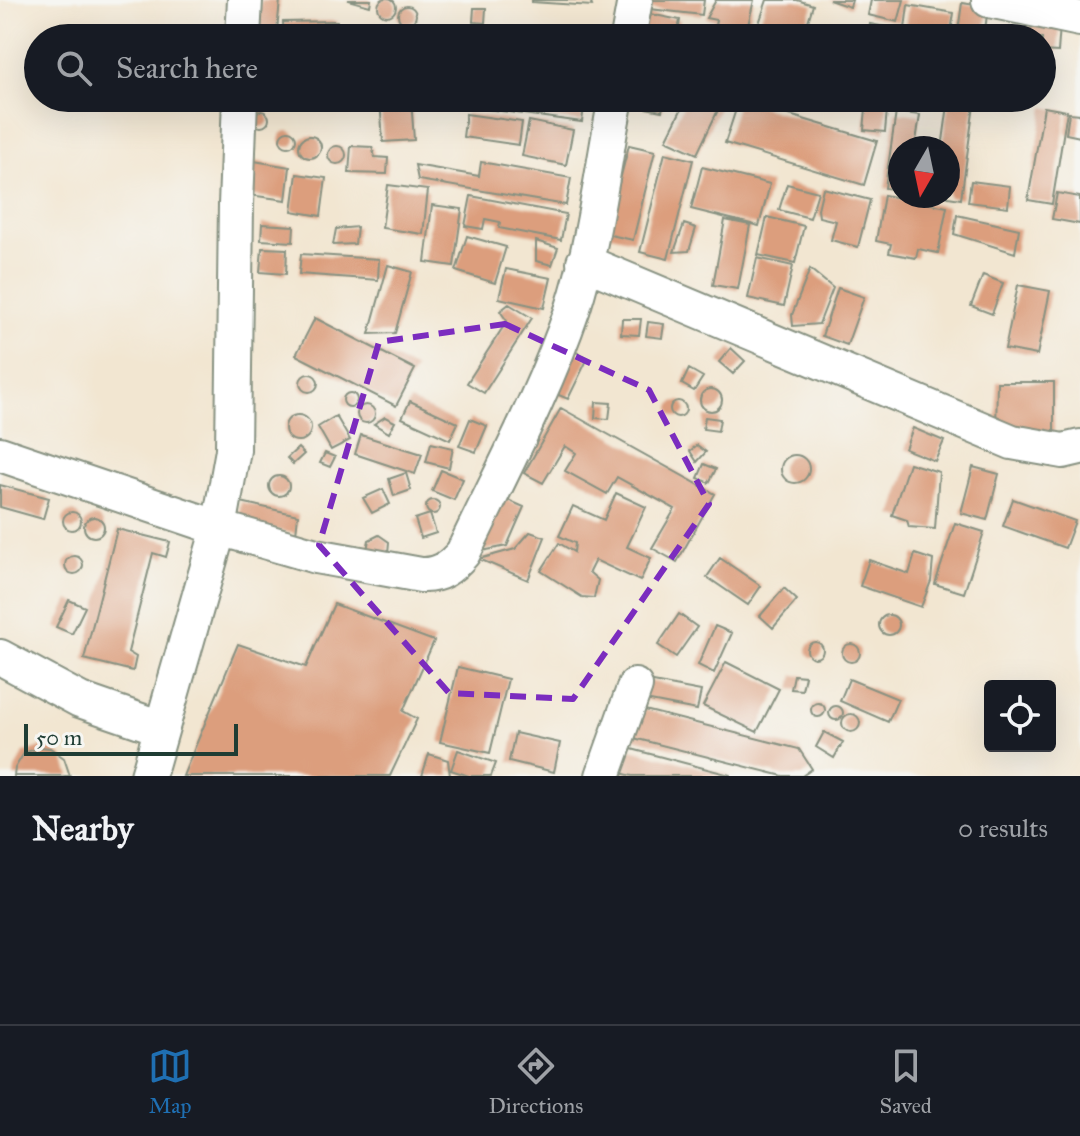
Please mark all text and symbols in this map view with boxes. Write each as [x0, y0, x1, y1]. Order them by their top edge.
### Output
search box [24, 24, 1056, 112]
icon: search [52, 46, 96, 90]
text: Search here [116, 50, 258, 86]
north arrow [888, 136, 960, 208]
map controls [984, 680, 1056, 752]
button: locate [984, 680, 1056, 752]
scale bar [24, 720, 238, 756]
text: 50 m [36, 724, 82, 751]
text: Nearby [32, 808, 134, 849]
text: 0 results [958, 812, 1048, 844]
tab: Map [148, 1044, 192, 1119]
tab: Directions [488, 1044, 583, 1119]
tab: Saved [880, 1044, 932, 1119]

